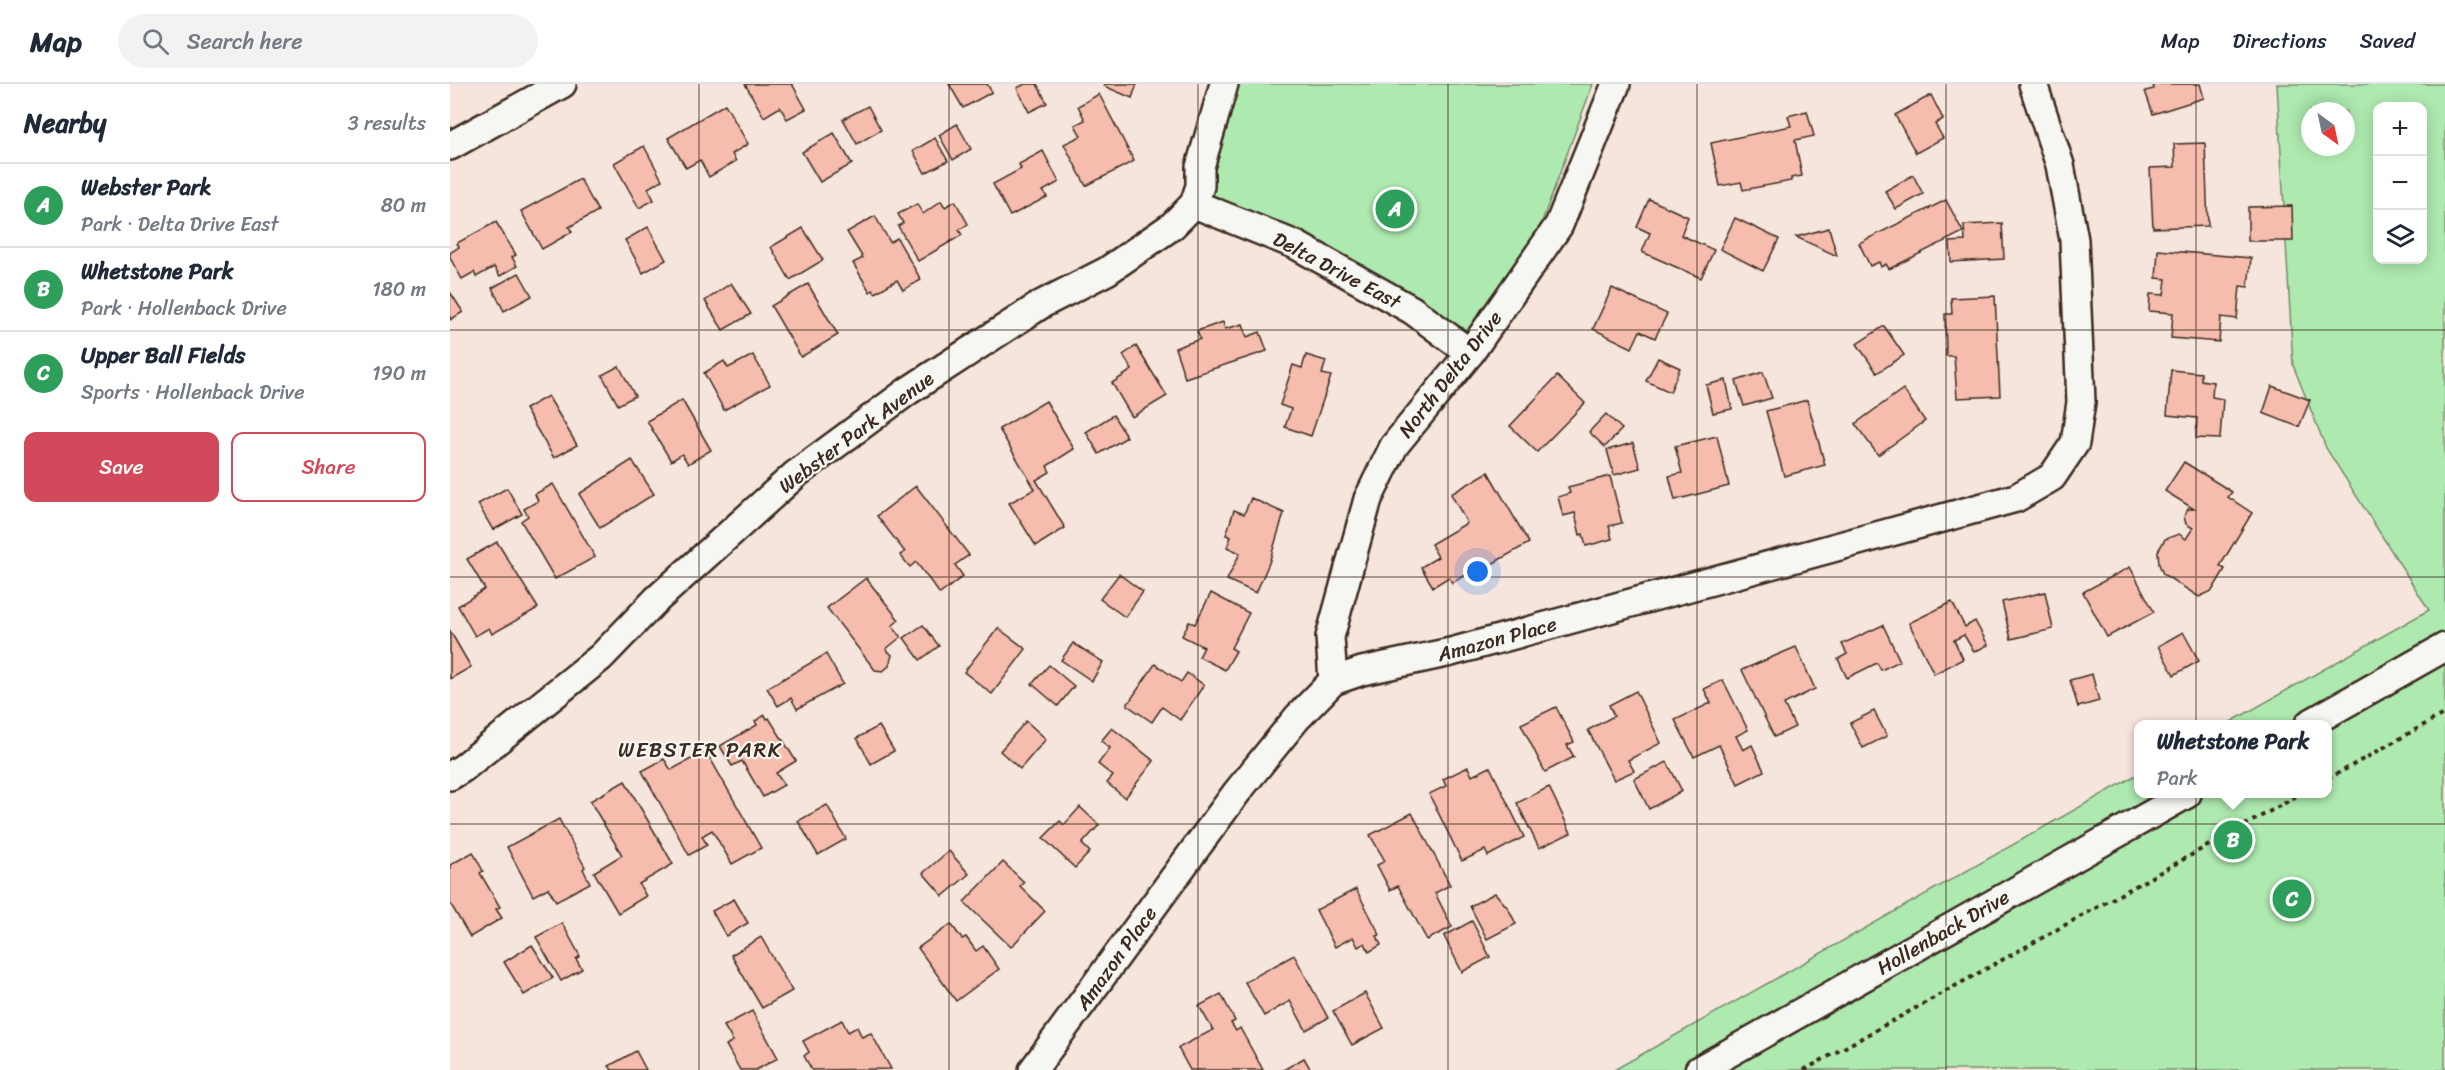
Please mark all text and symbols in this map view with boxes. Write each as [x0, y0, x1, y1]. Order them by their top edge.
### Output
search box [118, 14, 538, 68]
text: Map [30, 17, 82, 66]
text: Search here [187, 22, 303, 61]
text: Map [2161, 22, 2199, 60]
text: Directions [2232, 22, 2327, 60]
text: Saved [2360, 22, 2415, 60]
icon: search [139, 25, 172, 58]
text: Nearby [24, 100, 106, 146]
north arrow [2301, 102, 2355, 156]
map controls [2373, 102, 2427, 264]
button: + [2373, 102, 2427, 156]
text: 3 results [348, 106, 426, 141]
button: − [2373, 156, 2427, 210]
text: Webster Park [81, 168, 211, 207]
pin: A [1376, 186, 1414, 232]
text: A [37, 188, 50, 223]
text: 80 m [381, 188, 426, 223]
text: Park · Delta Drive East [81, 207, 279, 242]
button: layers [2373, 210, 2427, 264]
street label: Delta Drive East [1266, 222, 1408, 319]
text: Whetstone Park [81, 252, 234, 291]
text: B [37, 272, 50, 307]
text: 180 m [372, 272, 426, 307]
text: Park · Hollenback Drive [81, 291, 287, 326]
street label: North Delta Drive [1389, 303, 1512, 446]
text: Upper Ball Fields [81, 336, 245, 375]
text: C [37, 356, 50, 391]
text: 190 m [372, 356, 426, 391]
street label: Webster Park Avenue [771, 362, 942, 503]
text: Sports · Hollenback Drive [81, 375, 304, 410]
button: Save [24, 432, 219, 502]
button: Share [231, 432, 426, 502]
your location [1463, 557, 1492, 586]
street label: Amazon Place [1433, 607, 1561, 672]
popup [2134, 720, 2332, 798]
text: Whetstone Park [2157, 722, 2309, 761]
district label: WEBSTER PARK [618, 731, 782, 769]
text: Park [2157, 761, 2198, 796]
pin: B [2214, 818, 2252, 862]
pin: C [2272, 876, 2312, 922]
street label: Hollenback Drive [1870, 880, 2016, 985]
street label: Amazon Place [1066, 898, 1167, 1019]

